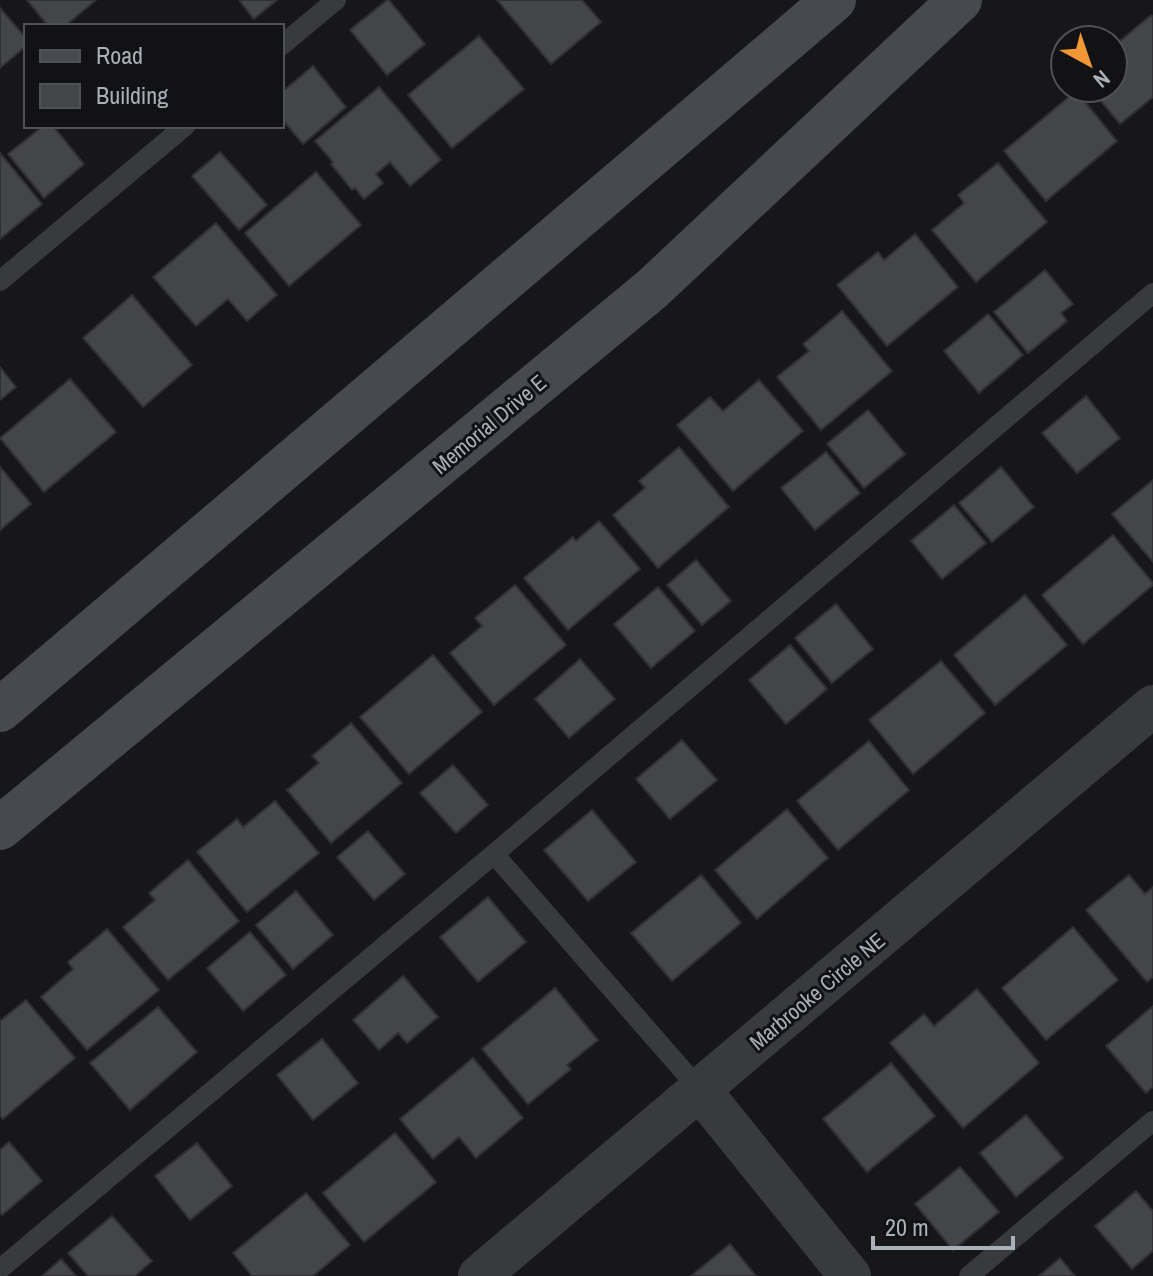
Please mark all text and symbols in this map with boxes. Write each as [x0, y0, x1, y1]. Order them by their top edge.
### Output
legend [24, 24, 284, 128]
north arrow [1049, 24, 1129, 104]
text: Road [96, 39, 143, 71]
text: N [1087, 64, 1116, 95]
text: Building [96, 79, 168, 111]
street label: Memorial Drive E [426, 367, 552, 481]
street label: Marbrooke Circle NE [743, 925, 891, 1057]
scale bar [873, 1200, 1013, 1250]
text: 20 m [885, 1211, 929, 1243]

